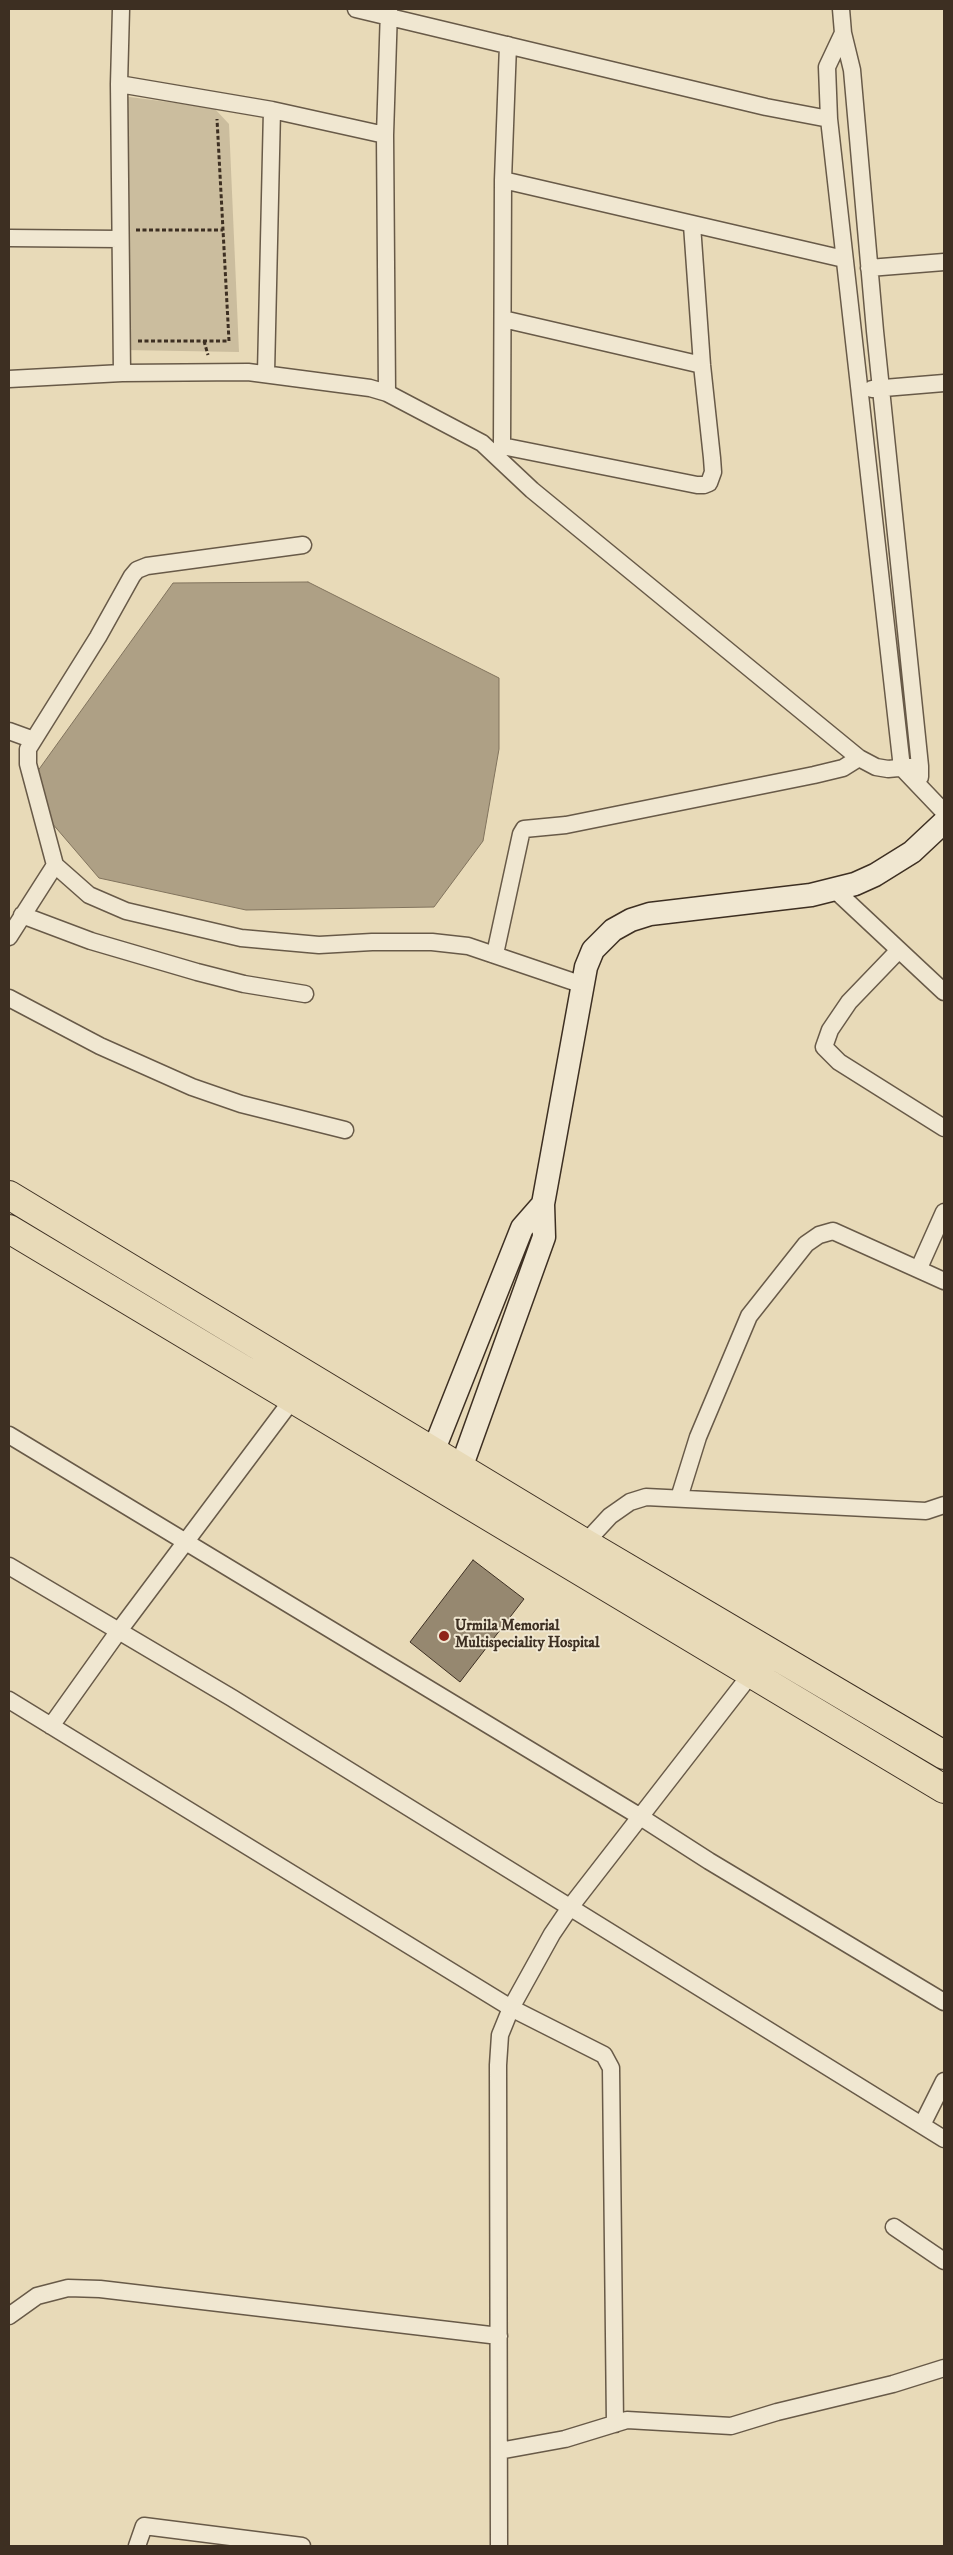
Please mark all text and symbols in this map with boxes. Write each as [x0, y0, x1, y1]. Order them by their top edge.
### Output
place label: Urmila Memorial Multispeciality Hospital [455, 1618, 599, 1653]
marker: Urmila Memorial Multispeciality Hospital [437, 1629, 451, 1643]

